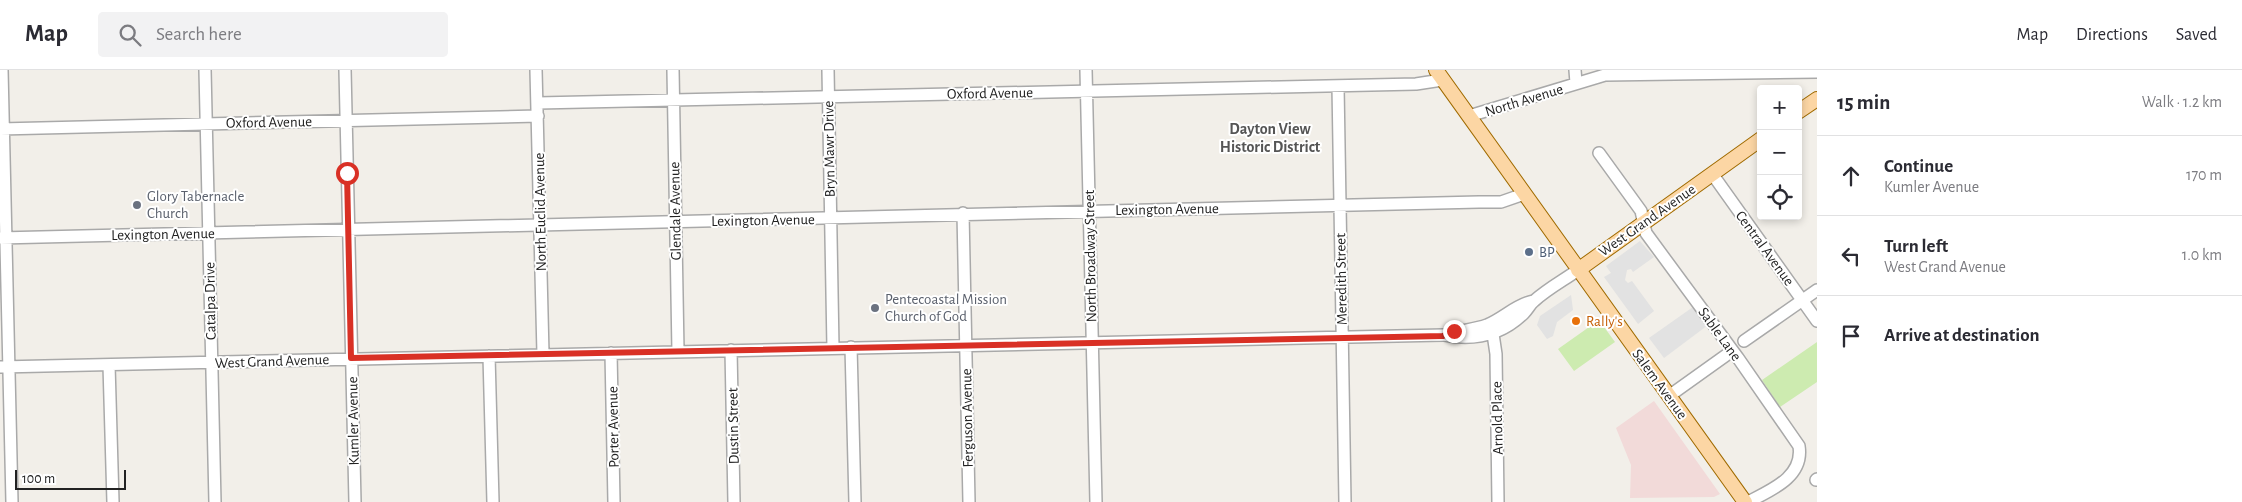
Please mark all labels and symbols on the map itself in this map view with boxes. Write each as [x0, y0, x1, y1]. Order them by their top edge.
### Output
street label: North Avenue [1483, 81, 1565, 119]
street label: Oxford Avenue [947, 85, 1033, 102]
street label: Bryn Mawr Drive [821, 100, 838, 197]
street label: Oxford Avenue [226, 114, 312, 131]
district label: Dayton View Historic District [1220, 121, 1321, 155]
street label: North Euclid Avenue [532, 152, 549, 271]
street label: Glendale Avenue [667, 161, 684, 260]
route start [336, 162, 359, 185]
street label: West Grand Avenue [1596, 181, 1698, 259]
place label: Glory Tabernacle Church [147, 189, 245, 221]
street label: North Broadway Street [1082, 189, 1099, 322]
marker: Glory Tabernacle Church [131, 199, 143, 211]
street label: Lexington Avenue [1115, 201, 1219, 218]
street label: Central Avenue [1733, 208, 1797, 289]
street label: Lexington Avenue [711, 212, 815, 229]
street label: Lexington Avenue [111, 226, 215, 243]
street label: Meredith Street [1333, 233, 1350, 325]
place label: BP [1539, 245, 1555, 260]
marker: BP [1523, 246, 1535, 258]
street label: Catalpa Drive [202, 262, 219, 340]
place label: Pentecoastal Mission Church of God [885, 292, 1007, 324]
marker: Pentecoastal Mission Church of God [869, 302, 881, 314]
street label: Sable Lane [1695, 305, 1744, 364]
place label: Rally's [1586, 314, 1623, 329]
marker: Rally's [1570, 315, 1582, 327]
route end [1443, 320, 1466, 343]
street label: Salem Avenue [1629, 347, 1690, 422]
street label: West Grand Avenue [215, 352, 329, 371]
street label: Ferguson Avenue [959, 368, 976, 468]
street label: Kumler Avenue [345, 376, 362, 466]
street label: Arnold Place [1489, 381, 1506, 455]
street label: Porter Avenue [605, 386, 622, 468]
street label: Dustin Street [725, 387, 742, 465]
scale bar [15, 467, 126, 490]

